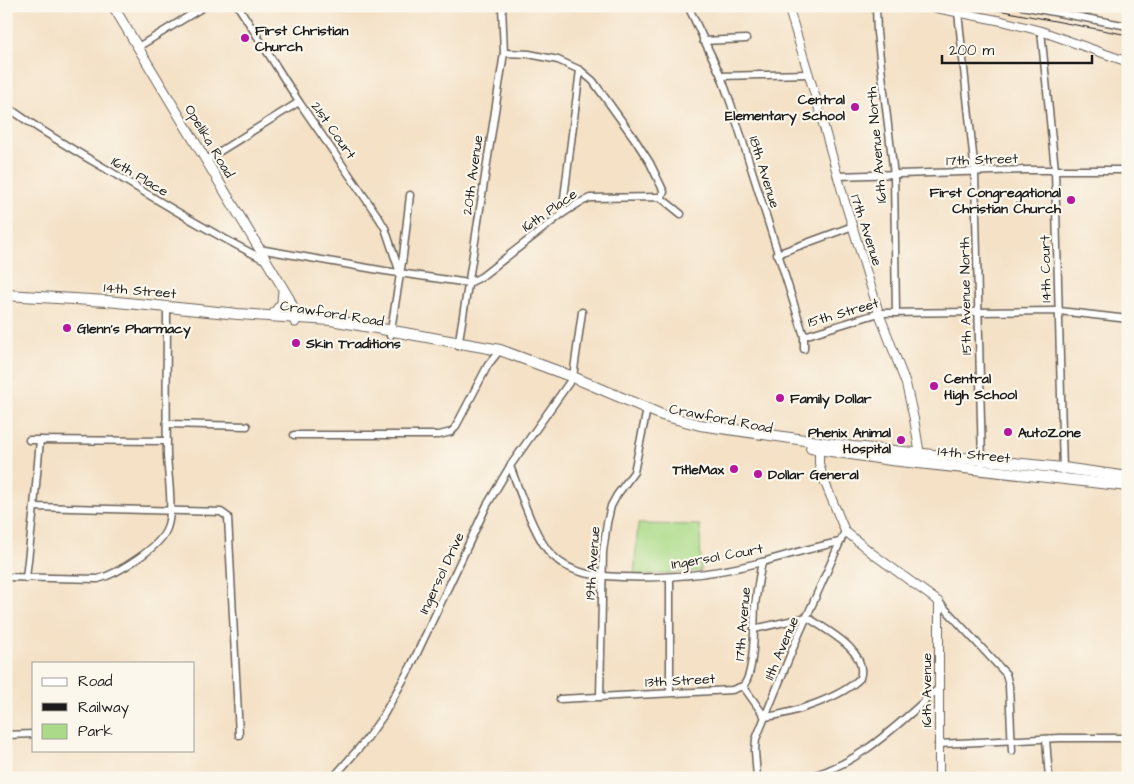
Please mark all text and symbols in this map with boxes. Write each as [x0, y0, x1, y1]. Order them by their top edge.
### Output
place label: First Christian Church [255, 21, 348, 57]
marker: First Christian Church [239, 32, 251, 44]
scale bar [942, 32, 1092, 64]
text: 200 m [949, 40, 995, 61]
street label: 16th Avenue North [862, 86, 892, 204]
place label: Central Elementary School [725, 90, 846, 126]
street label: 21st Court [306, 98, 361, 164]
street label: Opelika Road [179, 101, 239, 182]
marker: Central Elementary School [849, 101, 861, 113]
street label: 20th Avenue [457, 133, 489, 216]
street label: 18th Avenue [744, 134, 785, 211]
street label: 17th Street [946, 149, 1019, 171]
street label: 16th Place [107, 152, 172, 202]
place label: First Congregational Christian Church [930, 183, 1062, 219]
street label: 16th Place [518, 184, 582, 237]
street label: 17th Avenue [845, 192, 887, 269]
marker: First Congregational Christian Church [1065, 194, 1077, 206]
street label: 14th Court [1035, 235, 1057, 303]
street label: 15th Avenue North [955, 237, 977, 355]
street label: 14th Street [103, 278, 177, 304]
street label: 15th Street [805, 293, 881, 333]
street label: Crawford Road [278, 296, 385, 332]
place label: Glenn's Pharmacy [77, 319, 191, 339]
marker: Glenn's Pharmacy [61, 322, 73, 334]
place label: Skin Traditions [305, 334, 401, 354]
marker: Skin Traditions [290, 337, 302, 349]
place label: Central High School [944, 369, 1018, 406]
marker: Central High School [928, 380, 940, 392]
place label: Family Dollar [790, 389, 872, 409]
marker: Family Dollar [774, 392, 786, 404]
street label: Crawford Road [667, 399, 774, 439]
place label: Phenix Animal Hospital [808, 423, 892, 459]
place label: AutoZone [1018, 423, 1081, 443]
marker: AutoZone [1002, 426, 1014, 438]
marker: Phenix Animal Hospital [895, 434, 907, 446]
street label: 14th Street [937, 441, 1011, 469]
place label: TitleMax [671, 460, 724, 480]
marker: TitleMax [728, 463, 740, 475]
place label: Dollar General [768, 465, 859, 485]
marker: Dollar General [752, 468, 764, 480]
street label: 19th Avenue [580, 525, 606, 600]
street label: Ingersol Drive [414, 529, 470, 618]
street label: Ingersol Court [670, 539, 765, 575]
street label: 17th Avenue [730, 586, 756, 662]
street label: 11th Avenue [760, 613, 804, 683]
street label: 16th Avenue [917, 652, 937, 727]
legend [32, 662, 195, 752]
street label: 13th Street [644, 669, 716, 693]
text: Road [78, 671, 113, 692]
text: Railway [78, 697, 129, 719]
text: Park [78, 721, 113, 742]

